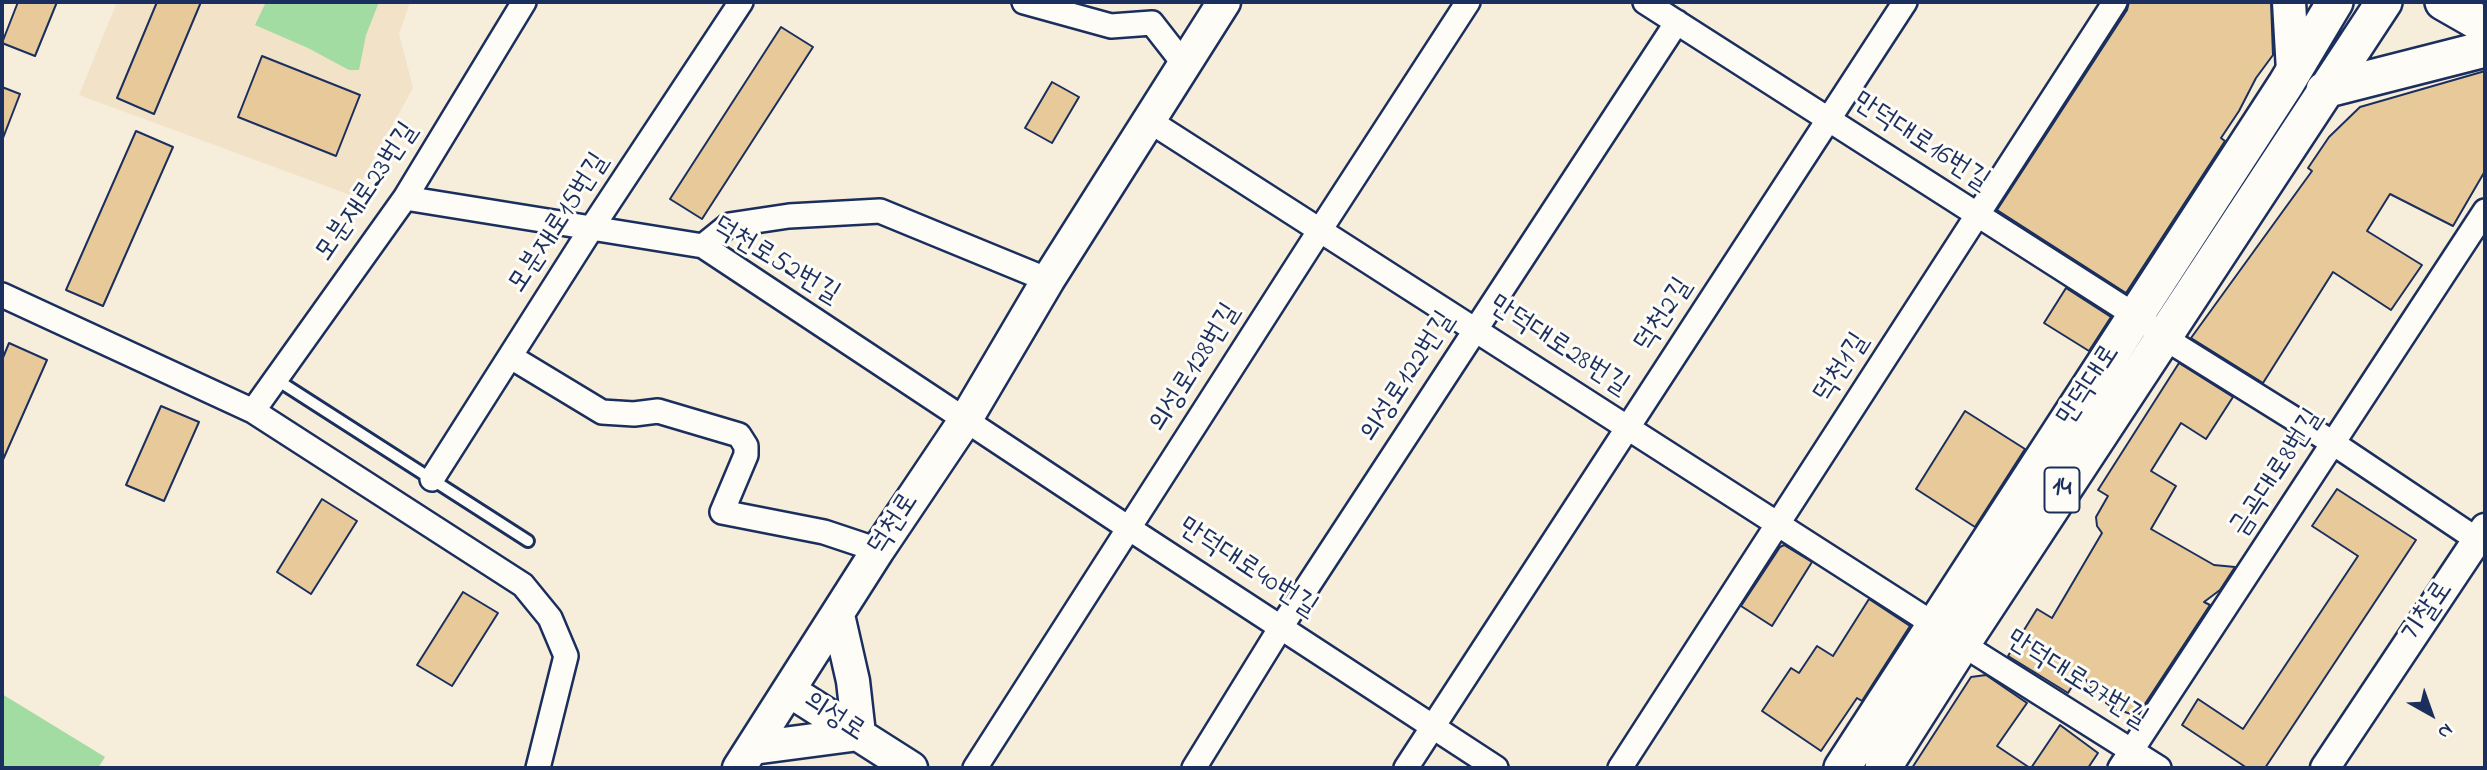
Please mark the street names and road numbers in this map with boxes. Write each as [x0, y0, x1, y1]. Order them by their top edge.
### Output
street label: 만덕대로16번길 [1845, 86, 1995, 200]
street label: 모분재로23번길 [309, 117, 427, 269]
street label: 모분재로15번길 [502, 148, 618, 300]
street label: 덕천로52번길 [705, 211, 845, 313]
street label: 덕천2길 [1629, 273, 1701, 359]
street label: 만덕대로28번길 [1482, 289, 1634, 405]
street label: 의성로128번길 [1143, 298, 1249, 440]
street label: 의성로122번길 [1354, 306, 1464, 450]
street label: 덕천1길 [1808, 328, 1878, 410]
street label: 만덕대로 [2051, 339, 2129, 433]
street label: 금곡대로8번길 [2224, 404, 2332, 544]
road number: 14 [2044, 468, 2080, 512]
street label: 덕천로 [863, 488, 927, 562]
street label: 만덕대로40번길 [1171, 512, 1323, 626]
street label: 기찰로 [2396, 576, 2462, 650]
street label: 만덕대로27번길 [1999, 624, 2153, 738]
street label: 의성로 [796, 686, 870, 750]

